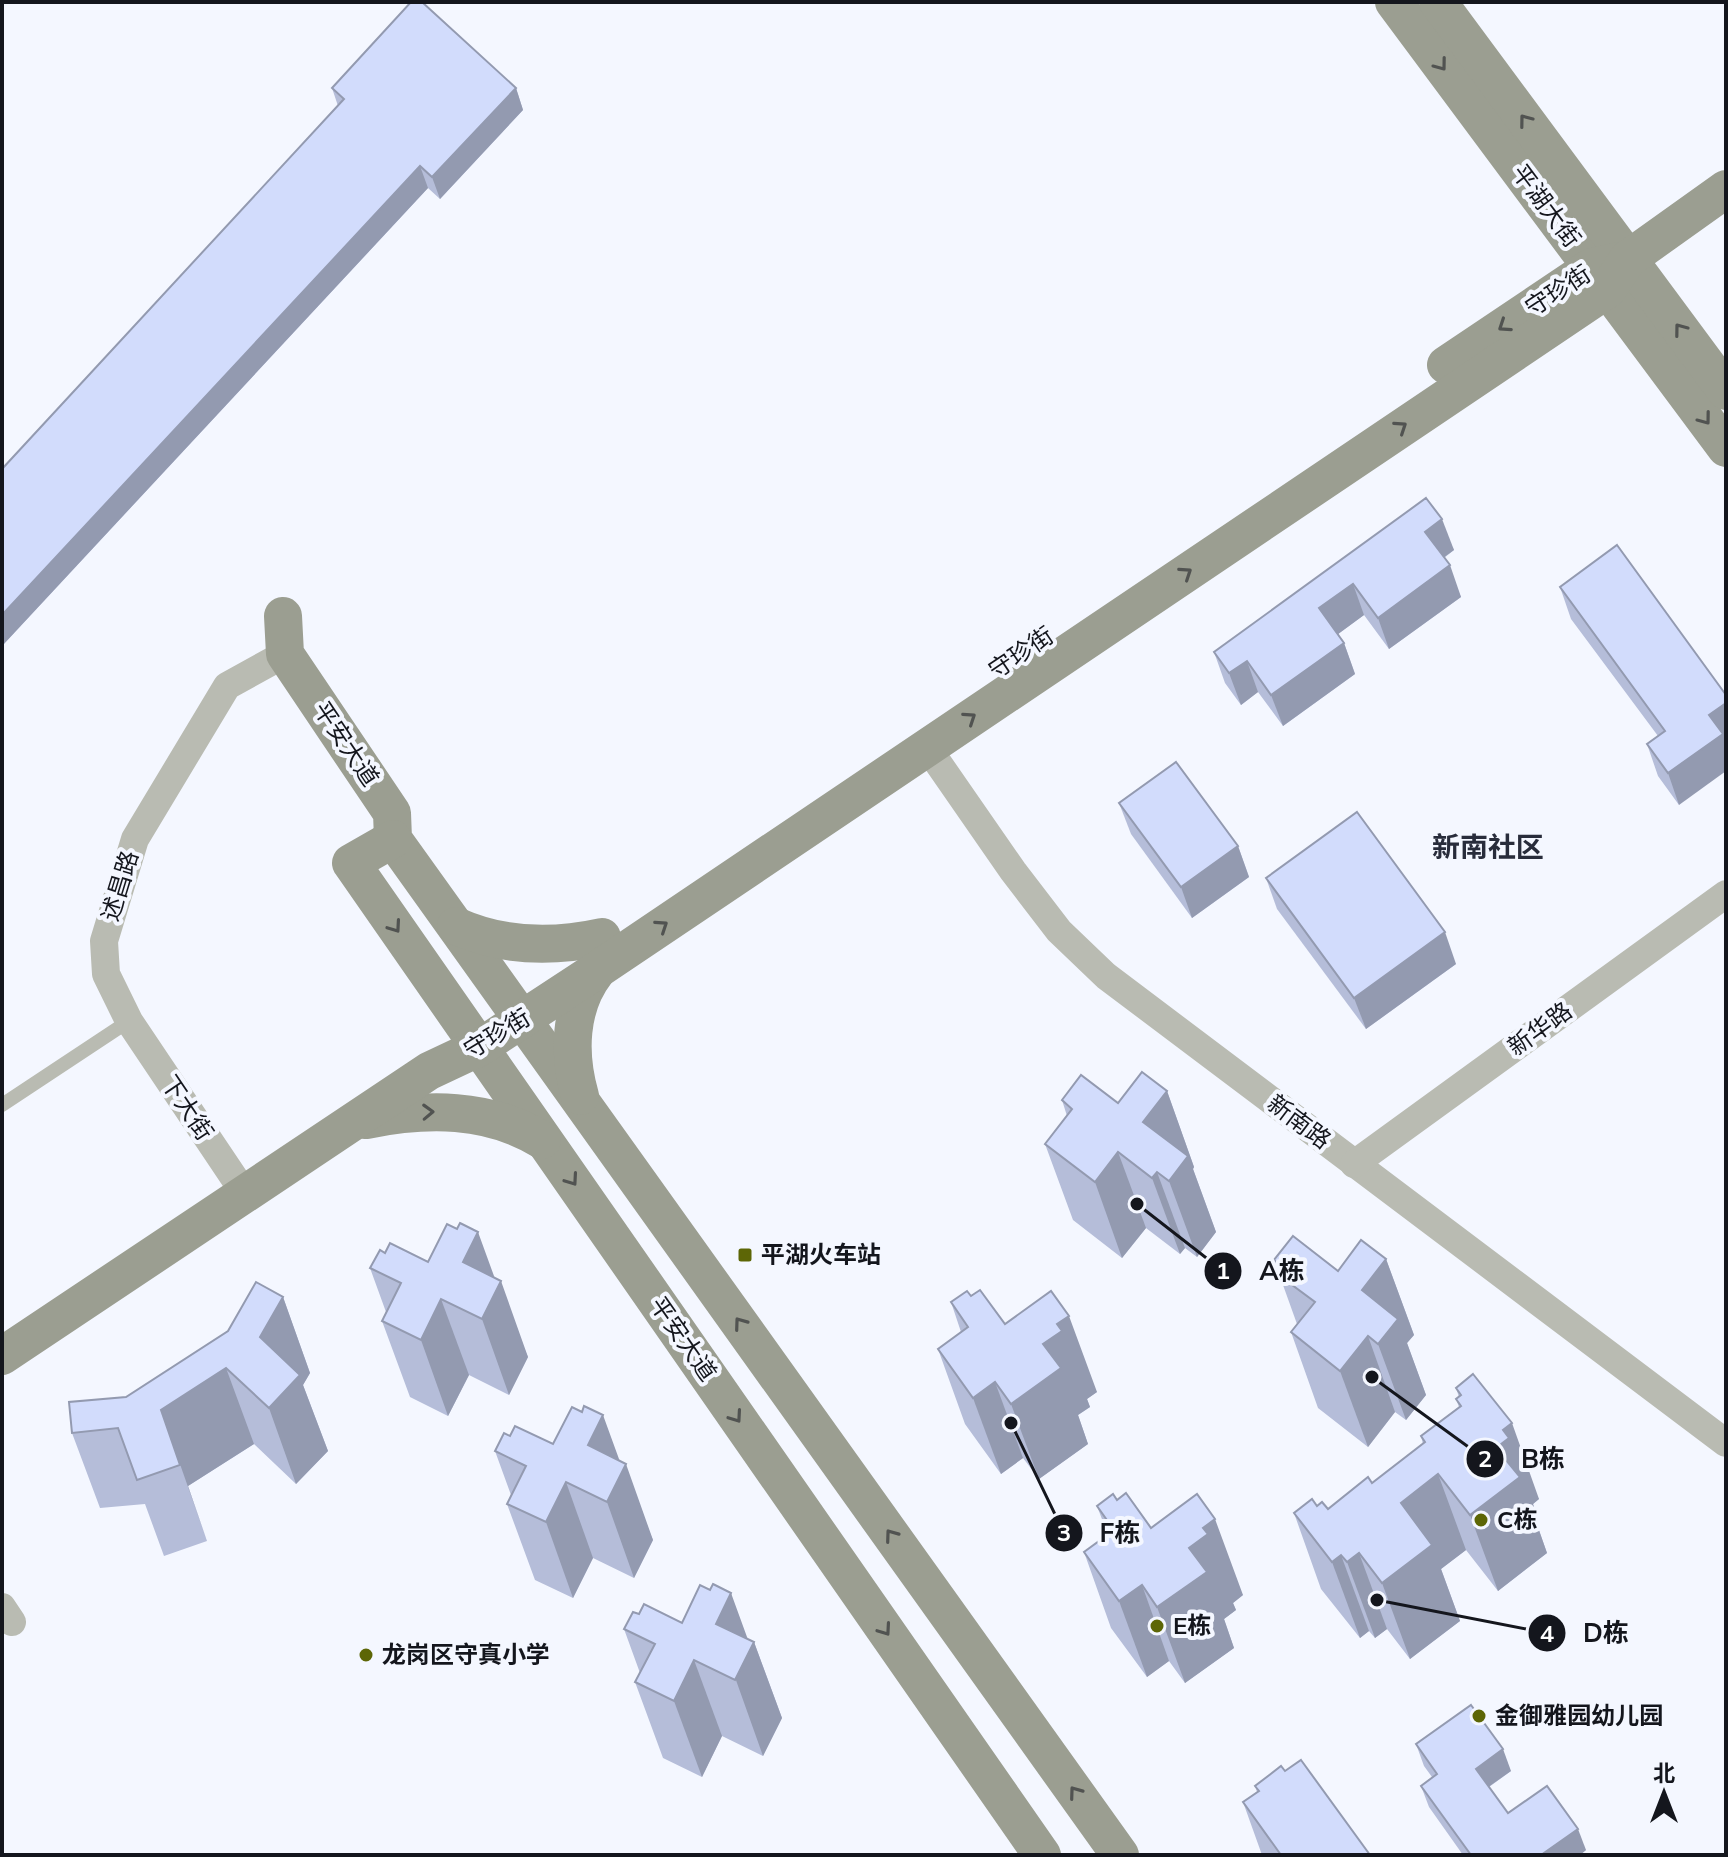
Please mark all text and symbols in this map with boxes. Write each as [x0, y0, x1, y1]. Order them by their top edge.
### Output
one-way arrow [1431, 56, 1446, 70]
one-way arrow [1520, 114, 1535, 128]
street label: 平湖大街 [1506, 158, 1588, 253]
street label: 守珍街 [1519, 258, 1596, 322]
one-way arrow [1498, 316, 1512, 331]
one-way arrow [1675, 323, 1689, 337]
one-way arrow [1695, 411, 1710, 425]
one-way arrow [1393, 422, 1407, 437]
one-way arrow [1177, 568, 1192, 583]
street label: 守珍街 [982, 620, 1059, 685]
street label: 平安大道 [308, 695, 386, 792]
one-way arrow [962, 713, 976, 728]
district label: 新南社区 [1432, 829, 1544, 864]
street label: 述昌路 [94, 847, 144, 925]
one-way arrow [385, 918, 400, 932]
one-way arrow [653, 921, 668, 936]
street label: 新华路 [1501, 995, 1577, 1061]
street label: 守珍街 [458, 1002, 535, 1065]
street label: 下大街 [155, 1069, 220, 1146]
street label: 新南路 [1262, 1088, 1337, 1155]
one-way arrow [422, 1104, 435, 1121]
one-way arrow [562, 1172, 577, 1186]
place label: 平湖火车站 [761, 1239, 881, 1269]
marker: 平湖火车站 [736, 1246, 754, 1264]
callout: A栋 [1203, 1246, 1321, 1296]
text: A栋 [1259, 1254, 1305, 1287]
text: 1 [1216, 1255, 1230, 1285]
street label: 平安大道 [644, 1291, 724, 1386]
one-way arrow [735, 1318, 750, 1332]
one-way arrow [727, 1408, 741, 1422]
callout: B栋 [1465, 1434, 1581, 1484]
text: B栋 [1521, 1442, 1565, 1475]
text: 2 [1478, 1443, 1492, 1473]
place label: C栋 [1497, 1504, 1537, 1534]
callout: F栋 [1044, 1508, 1157, 1558]
marker: C栋 [1472, 1511, 1490, 1529]
text: F栋 [1100, 1516, 1140, 1549]
text: 3 [1057, 1517, 1071, 1547]
one-way arrow [886, 1529, 901, 1543]
callout: D栋 [1527, 1608, 1645, 1658]
place label: E栋 [1173, 1610, 1211, 1640]
text: D栋 [1583, 1616, 1629, 1649]
marker: E栋 [1148, 1617, 1166, 1635]
text: 4 [1540, 1618, 1554, 1648]
one-way arrow [875, 1621, 890, 1635]
place label: 龙岗区守真小学 [382, 1639, 550, 1669]
marker: 龙岗区守真小学 [357, 1646, 375, 1664]
place label: 金御雅园幼儿园 [1495, 1700, 1663, 1730]
marker: 金御雅园幼儿园 [1470, 1707, 1488, 1725]
north arrow [1624, 1753, 1704, 1833]
text: 北 [1653, 1759, 1675, 1787]
one-way arrow [1070, 1786, 1085, 1800]

